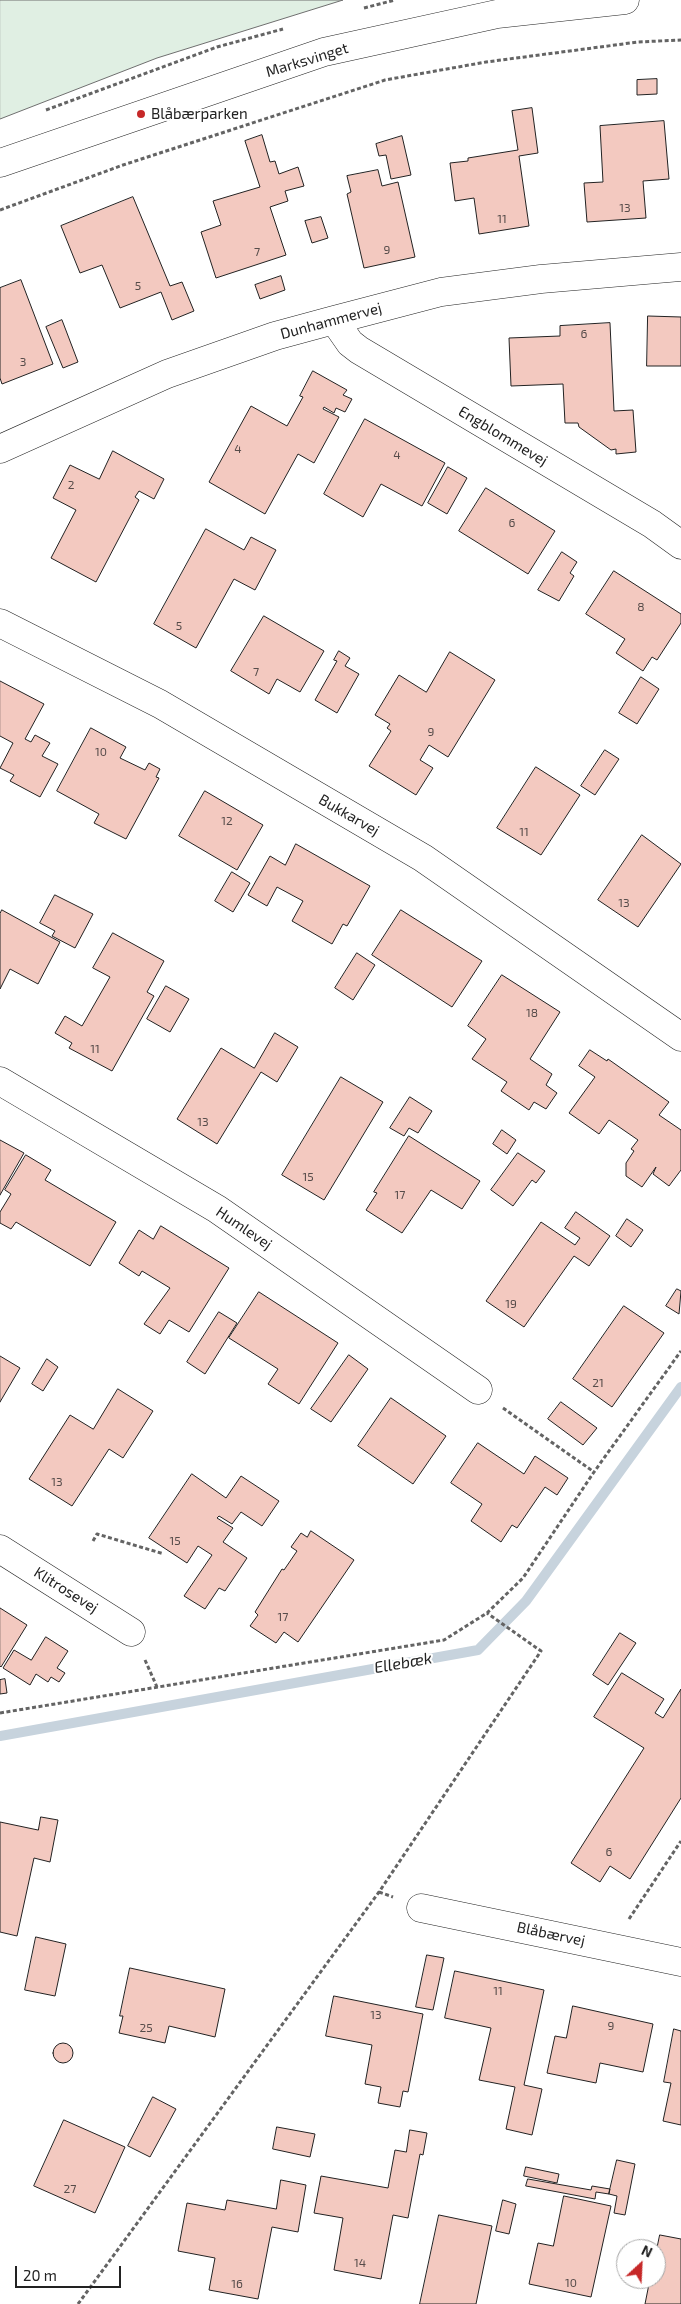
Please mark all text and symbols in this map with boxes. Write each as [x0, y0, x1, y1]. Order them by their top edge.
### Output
street label: Marksvinget [264, 39, 350, 81]
place label: Blåbærparken [151, 105, 248, 123]
marker: Blåbærparken [135, 108, 147, 120]
house number: 13 [619, 201, 631, 215]
house number: 11 [497, 212, 507, 226]
house number: 9 [384, 243, 390, 257]
house number: 7 [254, 245, 260, 259]
house number: 5 [135, 279, 141, 293]
street label: Dunhammervej [278, 299, 384, 343]
house number: 6 [581, 327, 587, 341]
house number: 3 [20, 355, 26, 369]
street label: Engblommevej [455, 402, 551, 470]
house number: 4 [234, 442, 242, 456]
house number: 4 [393, 448, 401, 462]
house number: 2 [68, 478, 74, 492]
house number: 6 [509, 516, 515, 530]
house number: 8 [637, 600, 645, 614]
house number: 5 [176, 619, 182, 633]
house number: 7 [253, 665, 259, 679]
house number: 9 [428, 725, 434, 739]
house number: 10 [95, 745, 107, 759]
street label: Bukkarvej [315, 790, 383, 840]
house number: 12 [221, 814, 233, 828]
house number: 11 [519, 825, 529, 839]
house number: 13 [618, 896, 630, 910]
house number: 18 [526, 1006, 538, 1020]
house number: 11 [90, 1042, 100, 1056]
house number: 13 [197, 1115, 209, 1129]
house number: 15 [302, 1170, 314, 1184]
house number: 17 [395, 1188, 405, 1202]
street label: Humlevej [213, 1203, 275, 1253]
house number: 19 [505, 1297, 517, 1311]
house number: 21 [592, 1376, 604, 1390]
house number: 13 [51, 1475, 63, 1489]
house number: 15 [169, 1534, 181, 1548]
street label: Klitrosevej [31, 1563, 101, 1617]
house number: 17 [278, 1610, 288, 1624]
water label: Ellebæk [373, 1648, 433, 1678]
house number: 6 [606, 1845, 612, 1859]
street label: Blåbærvej [515, 1918, 587, 1950]
house number: 11 [493, 1984, 503, 1998]
house number: 13 [370, 2008, 382, 2022]
house number: 9 [608, 2019, 614, 2033]
house number: 25 [139, 2021, 153, 2035]
house number: 27 [64, 2182, 76, 2196]
north arrow [616, 2239, 666, 2289]
text: N [639, 2241, 655, 2261]
scale bar [18, 2256, 124, 2288]
house number: 14 [354, 2256, 366, 2270]
text: 20 m [23, 2266, 57, 2284]
house number: 10 [565, 2276, 577, 2290]
house number: 16 [231, 2277, 243, 2291]

